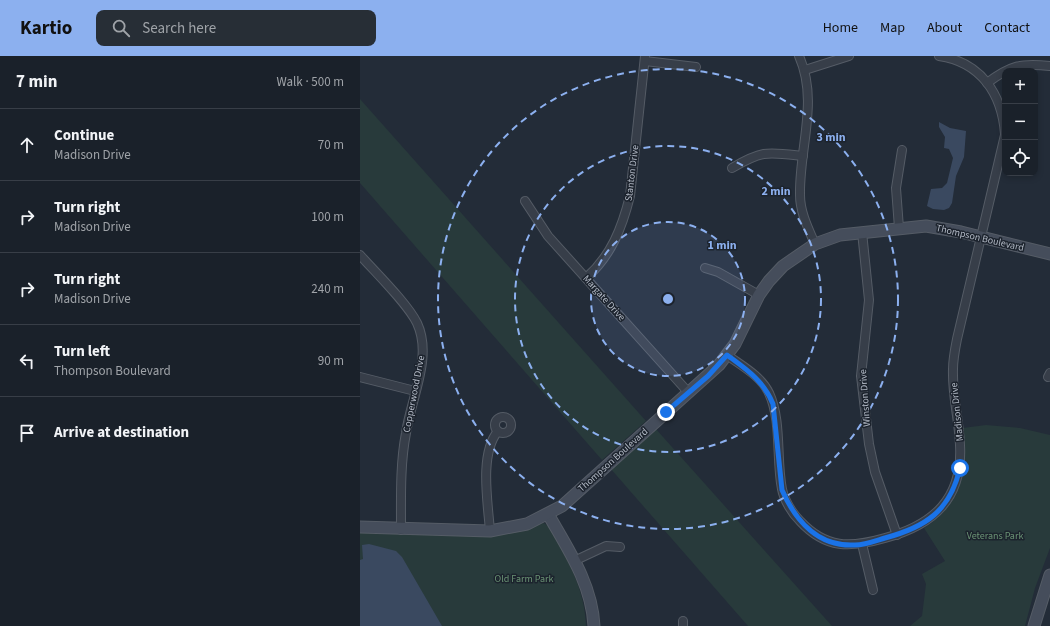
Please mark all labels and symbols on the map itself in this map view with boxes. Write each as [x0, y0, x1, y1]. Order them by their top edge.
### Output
text: 3 min [816, 129, 846, 146]
street label: Stanton Drive [622, 144, 642, 202]
text: 2 min [761, 183, 791, 200]
street label: Thompson Boulevard [935, 221, 1025, 255]
text: 1 min [707, 237, 737, 254]
street label: Margate Drive [580, 272, 628, 324]
centre of rings [661, 292, 675, 306]
street label: Copperwood Drive [400, 354, 428, 434]
street label: Winston Drive [856, 369, 874, 427]
street label: Madison Drive [947, 382, 967, 442]
route end [657, 403, 675, 421]
street label: Thompson Boulevard [575, 425, 651, 495]
route start [951, 459, 969, 477]
park label: Veterans Park [967, 529, 1023, 543]
park label: Old Farm Park [495, 572, 553, 586]

